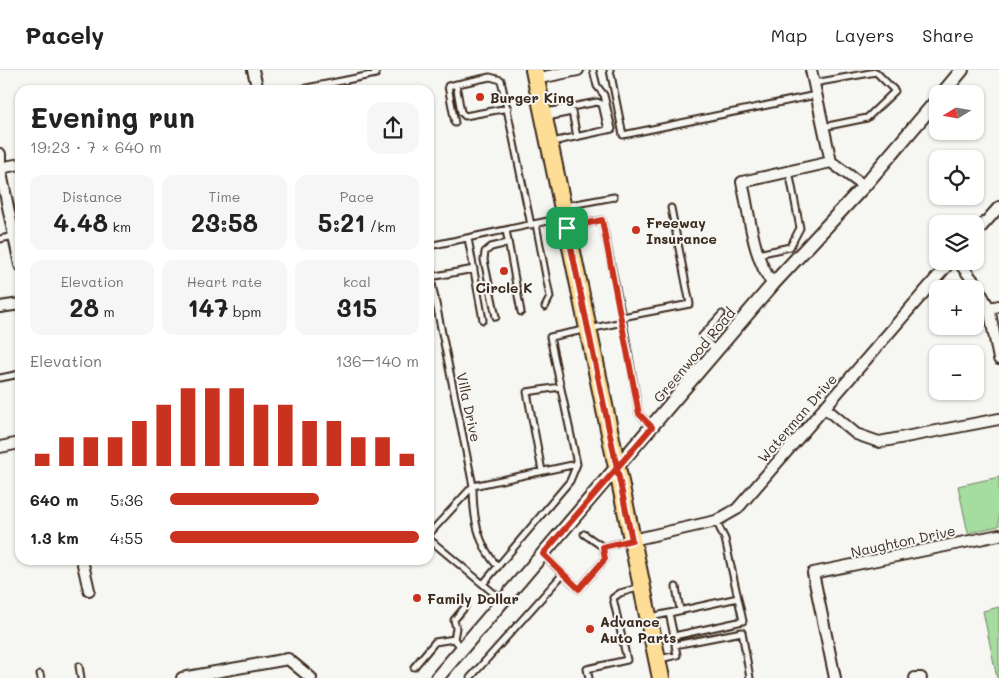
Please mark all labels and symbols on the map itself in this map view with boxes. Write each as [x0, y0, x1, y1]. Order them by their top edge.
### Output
north arrow [929, 85, 984, 140]
place label: Burger King [490, 88, 574, 107]
marker: Burger King [474, 91, 486, 103]
pin [546, 207, 588, 249]
place label: Freeway Insurance [646, 213, 717, 248]
marker: Freeway Insurance [630, 224, 642, 236]
marker: Circle K [498, 265, 510, 277]
place label: Circle K [475, 278, 533, 297]
street label: Greenwood Road [649, 304, 739, 406]
street label: Waterman Drive [753, 370, 841, 466]
street label: Villa Drive [452, 371, 486, 443]
street label: Naughton Drive [849, 521, 957, 561]
place label: Family Dollar [427, 589, 519, 608]
marker: Family Dollar [411, 592, 423, 604]
place label: Advance Auto Parts [600, 612, 676, 647]
marker: Advance Auto Parts [584, 623, 596, 635]

